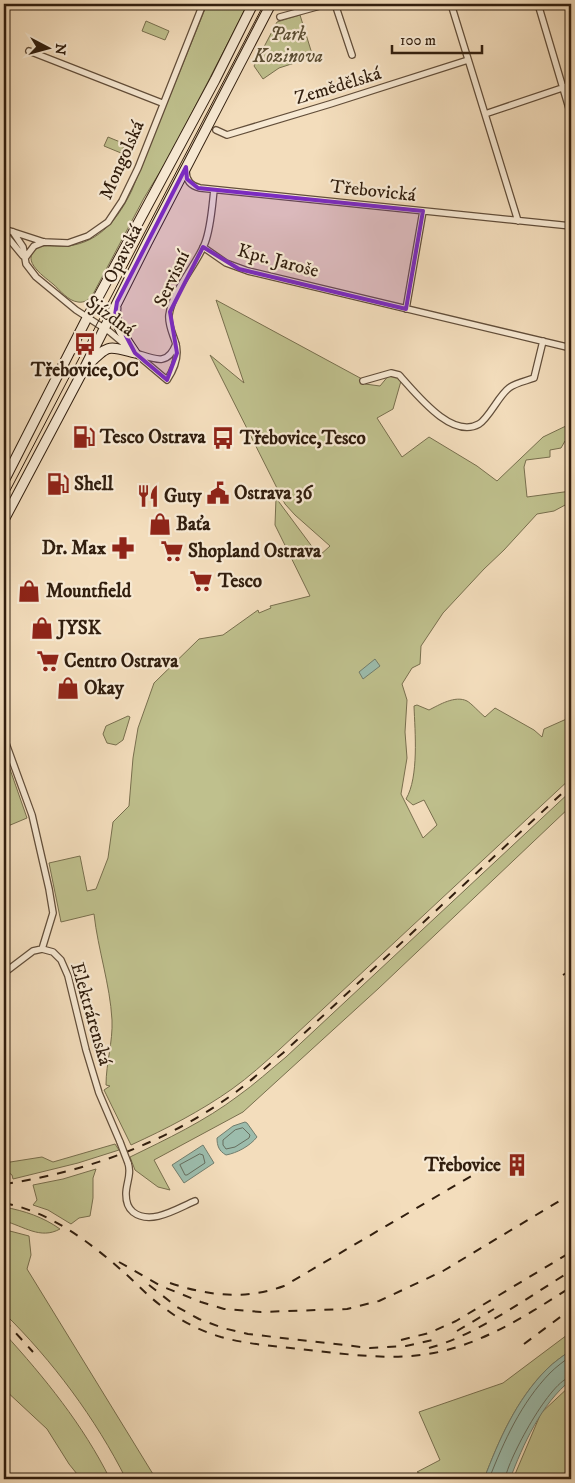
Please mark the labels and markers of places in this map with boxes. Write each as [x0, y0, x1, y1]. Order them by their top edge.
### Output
bus stop icon: Třebovice,OC [72, 331, 98, 357]
place label: Třebovice,OC [30, 359, 139, 382]
fuel station icon: Tesco Ostrava [71, 424, 97, 450]
bus stop icon: Třebovice,Tesco [210, 425, 236, 451]
place label: Tesco Ostrava [99, 426, 207, 449]
place label: Třebovice,Tesco [239, 427, 366, 450]
fuel station icon: Shell [45, 471, 71, 497]
place label: Shell [74, 473, 113, 496]
public building icon: Ostrava 36 [205, 480, 231, 506]
place label: Ostrava 36 [234, 482, 314, 505]
restaurant icon: Guty [135, 483, 161, 509]
place label: Guty [164, 485, 203, 508]
shop icon: Baťa [147, 511, 173, 537]
place label: Baťa [176, 513, 211, 536]
pharmacy icon: Dr. Max [110, 535, 136, 561]
place label: Dr. Max [42, 537, 107, 560]
supermarket icon: Shopland Ostrava [159, 538, 185, 564]
place label: Shopland Ostrava [188, 540, 322, 563]
supermarket icon: Tesco [188, 568, 214, 594]
place label: Tesco [217, 570, 262, 593]
shop icon: Mountfield [16, 578, 42, 604]
place label: Mountfield [46, 580, 132, 603]
shop icon: JYSK [29, 615, 55, 641]
place label: JYSK [56, 617, 102, 640]
supermarket icon: Centro Ostrava [35, 648, 61, 674]
place label: Centro Ostrava [64, 650, 179, 673]
shop icon: Okay [55, 675, 81, 701]
place label: Okay [84, 677, 125, 700]
building icon: Třebovice [504, 1152, 530, 1178]
place label: Třebovice [423, 1154, 501, 1177]

